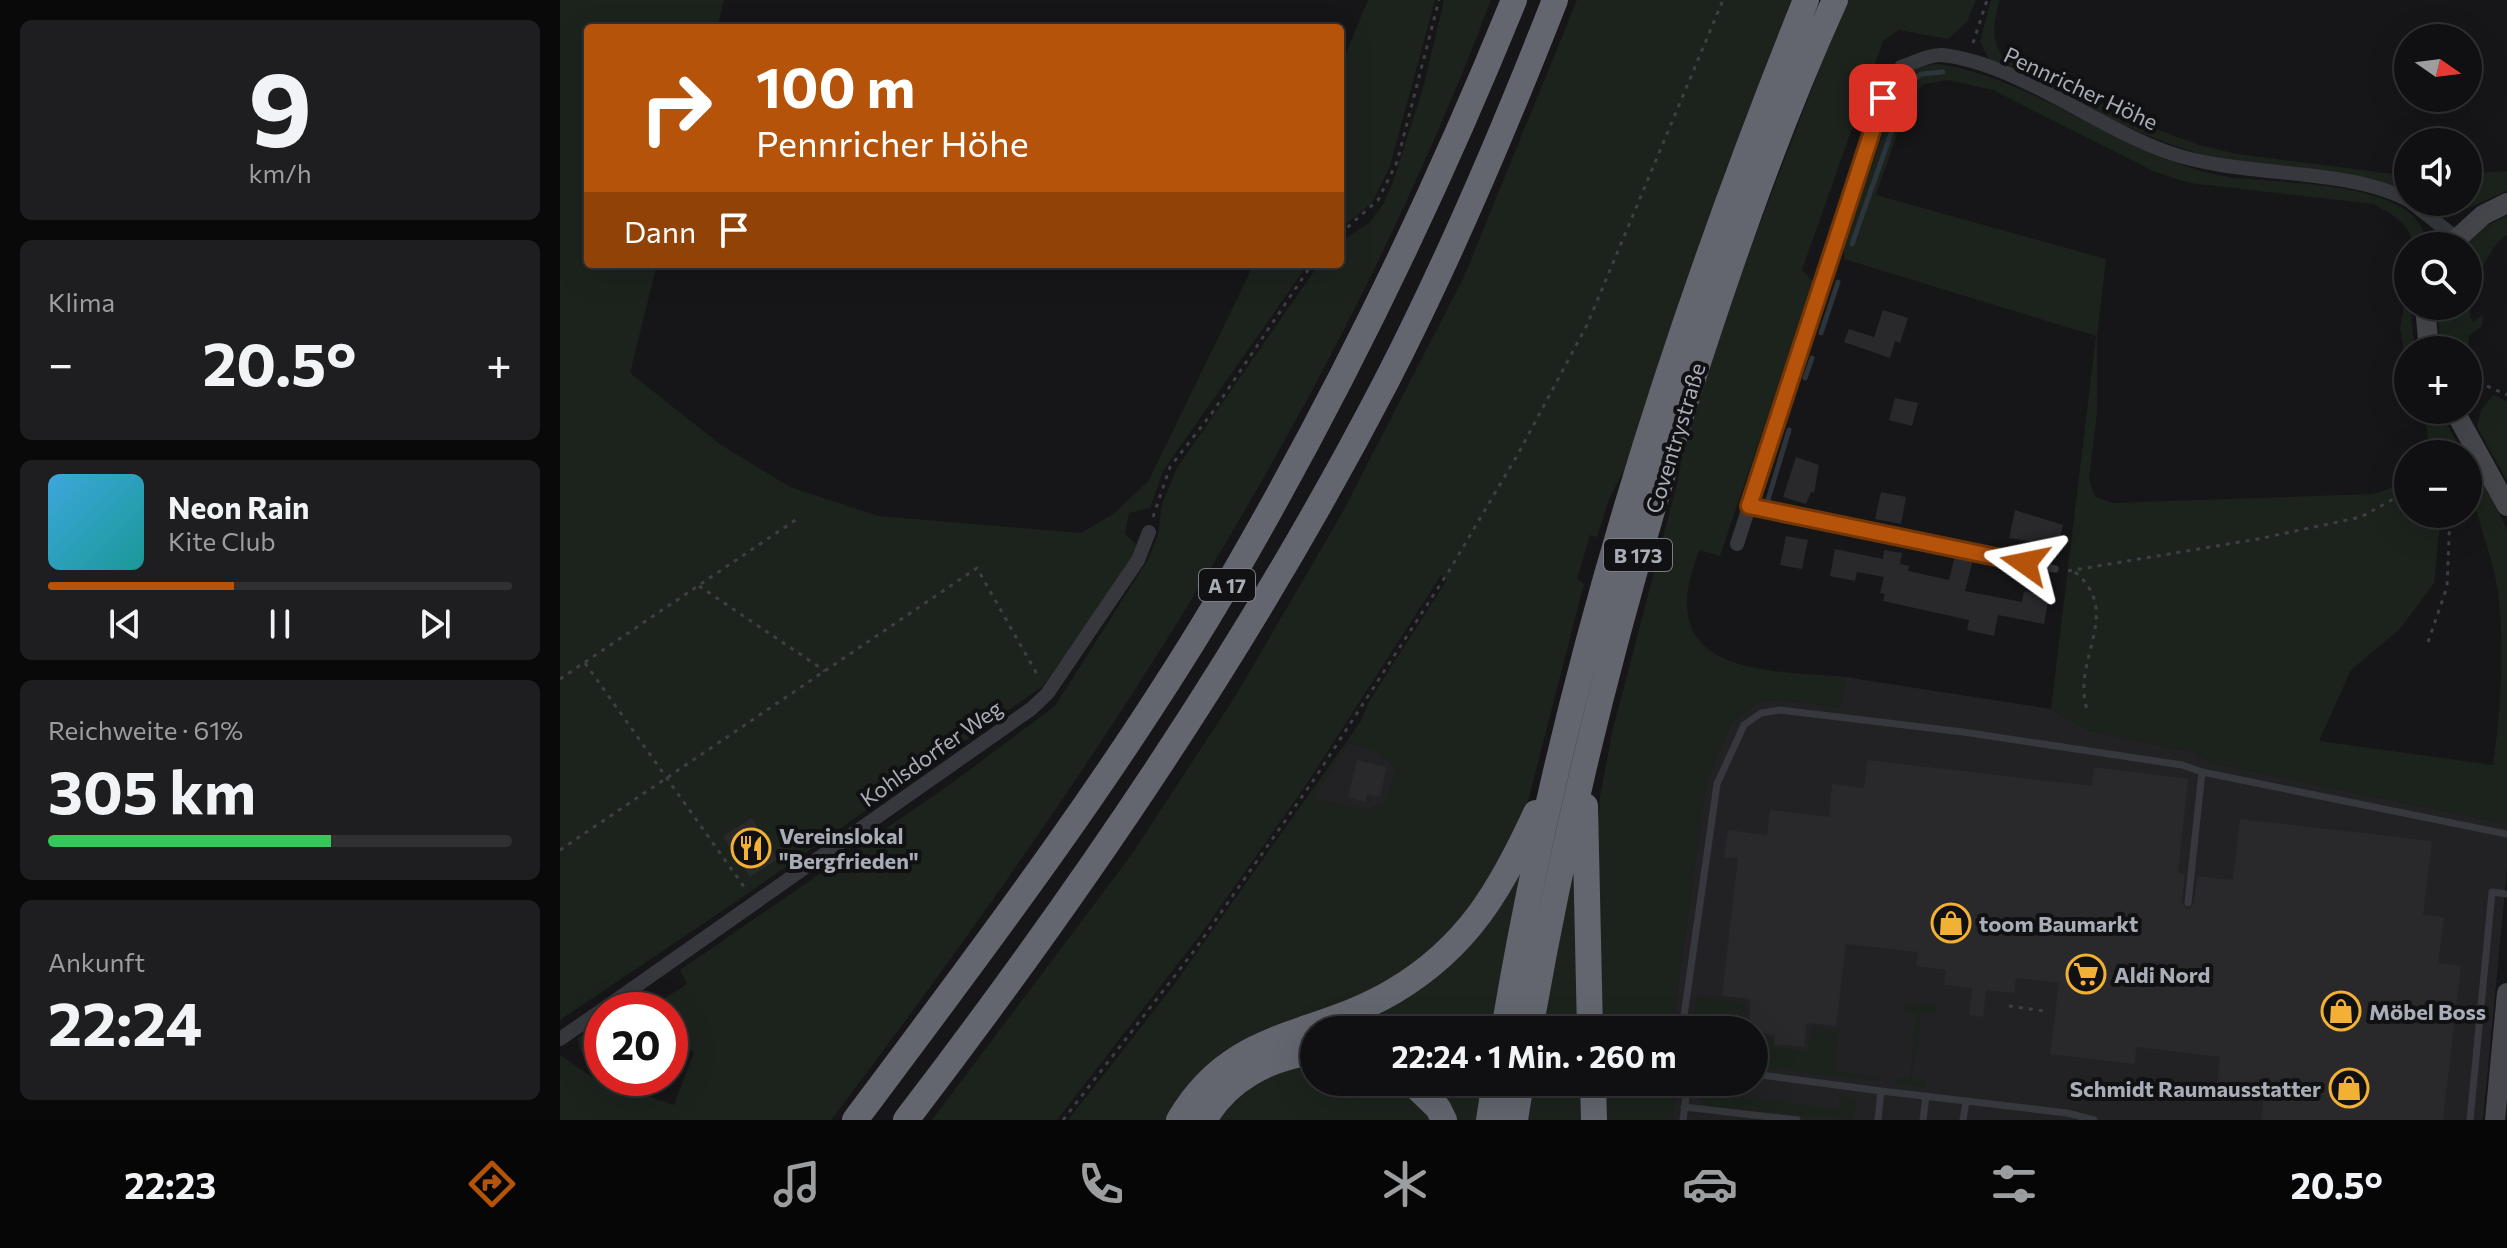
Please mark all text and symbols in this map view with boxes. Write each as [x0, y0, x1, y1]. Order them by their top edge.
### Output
north arrow [2394, 24, 2482, 112]
map controls [2394, 24, 2482, 528]
text: 9 [248, 41, 312, 168]
street label: Pennricher Höhe [2000, 41, 2162, 135]
text: 100 m [756, 51, 915, 120]
icon: right [624, 56, 728, 160]
pin [1849, 64, 1917, 132]
icon: arrive [1861, 76, 1905, 120]
text: Pennricher Höhe [756, 120, 1029, 164]
button: sound [2394, 128, 2482, 216]
text: km/h [248, 157, 312, 188]
icon: arrive [712, 208, 756, 252]
text: Dann [624, 212, 696, 249]
button: search [2394, 232, 2482, 320]
text: Klima [48, 286, 115, 317]
text: 20.5° [203, 325, 357, 398]
text: − [48, 335, 73, 389]
text: + [486, 335, 512, 389]
button: + [2394, 336, 2482, 424]
street label: Coventrystraße [1639, 359, 1711, 517]
button: − [2394, 440, 2482, 528]
text: Neon Rain [168, 488, 309, 525]
position arrow [1983, 521, 2067, 605]
text: Kite Club [168, 525, 276, 556]
road number: B 173 [1604, 539, 1672, 571]
road number: A 17 [1199, 569, 1255, 601]
icon: previous [103, 602, 147, 646]
icon: pause [258, 602, 302, 646]
icon: next [413, 602, 457, 646]
street label: Kohlsdorfer Weg [855, 694, 1007, 812]
text: Reichweite · 61% [48, 714, 243, 745]
text: 305 km [48, 753, 256, 826]
place label: Vereinslokal "Bergfrieden" [779, 822, 918, 874]
restaurant icon: Vereinslokal "Bergfrieden" [730, 827, 772, 869]
shop icon: toom Baumarkt [1930, 902, 1972, 944]
place label: toom Baumarkt [1979, 910, 2138, 937]
text: Ankunft [48, 946, 145, 977]
supermarket icon: Aldi Nord [2065, 953, 2107, 995]
place label: Aldi Nord [2114, 961, 2210, 988]
text: 22:24 [48, 985, 202, 1058]
shop icon: Möbel Boss [2320, 990, 2362, 1032]
speed limit sign: 20 [584, 992, 688, 1096]
place label: Möbel Boss [2369, 998, 2486, 1025]
text: 22:24 · 1 Min. · 260 m [1391, 1037, 1677, 1074]
shop icon: Schmidt Raumausstatter [2328, 1067, 2370, 1109]
place label: Schmidt Raumausstatter [2070, 1075, 2321, 1102]
icon: directions [464, 1156, 520, 1212]
icon: music [769, 1156, 825, 1212]
icon: phone [1073, 1156, 1129, 1212]
icon: climate [1377, 1156, 1433, 1212]
icon: car [1682, 1156, 1738, 1212]
icon: filters [1986, 1156, 2042, 1212]
text: 22:23 [124, 1162, 216, 1206]
text: 20.5° [2290, 1162, 2383, 1206]

